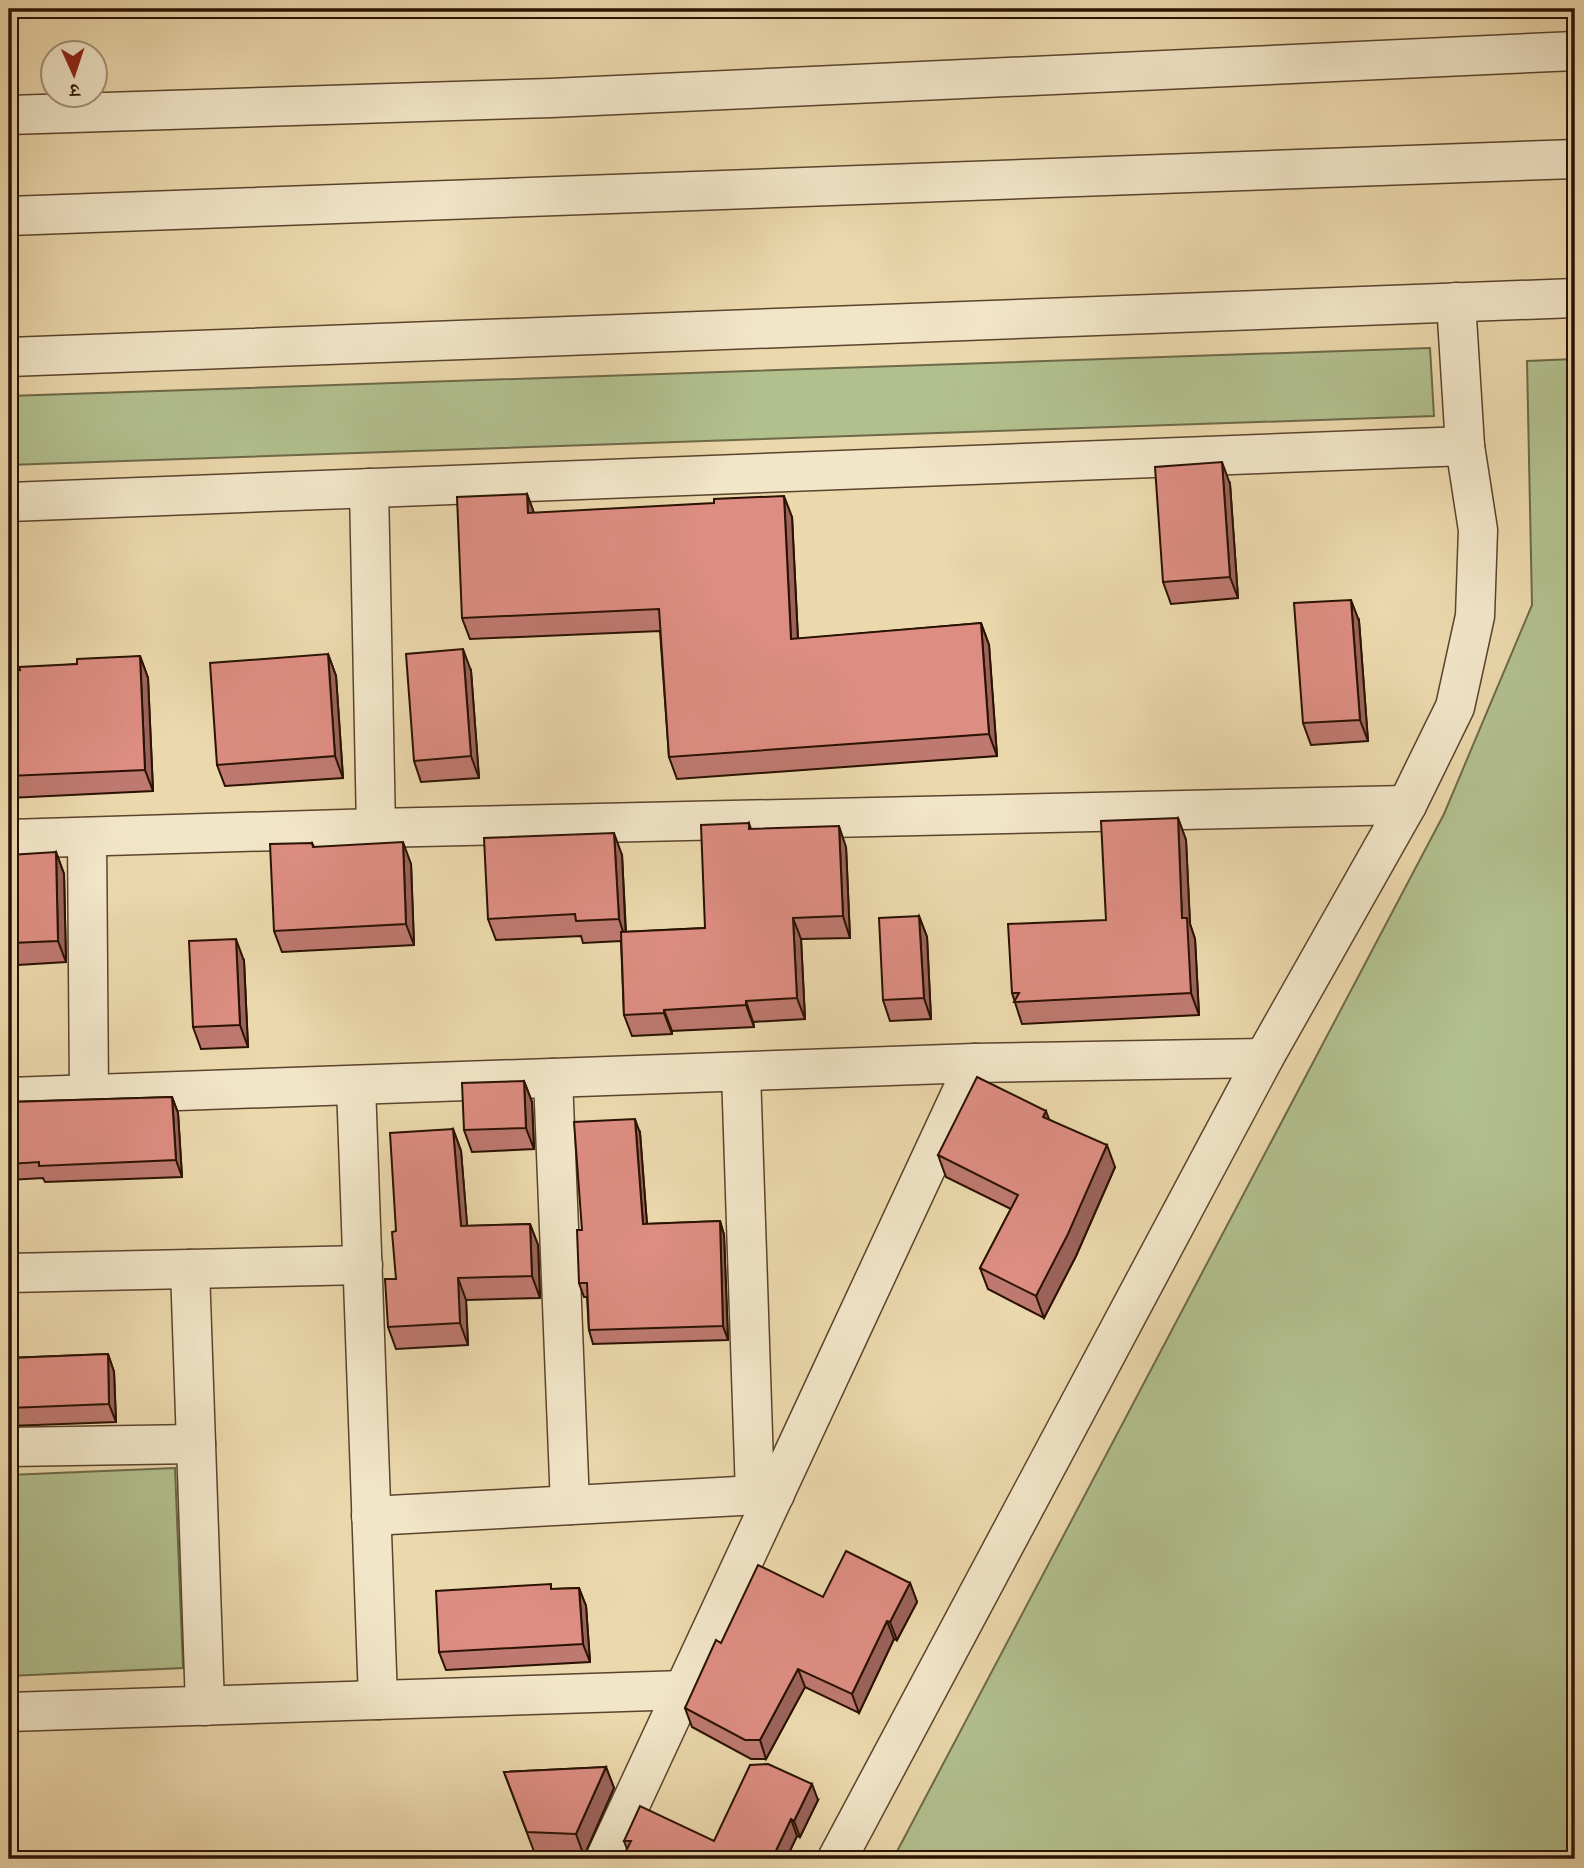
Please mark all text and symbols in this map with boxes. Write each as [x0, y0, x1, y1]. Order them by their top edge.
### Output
north arrow [38, 38, 108, 108]
text: उ [68, 76, 82, 102]

